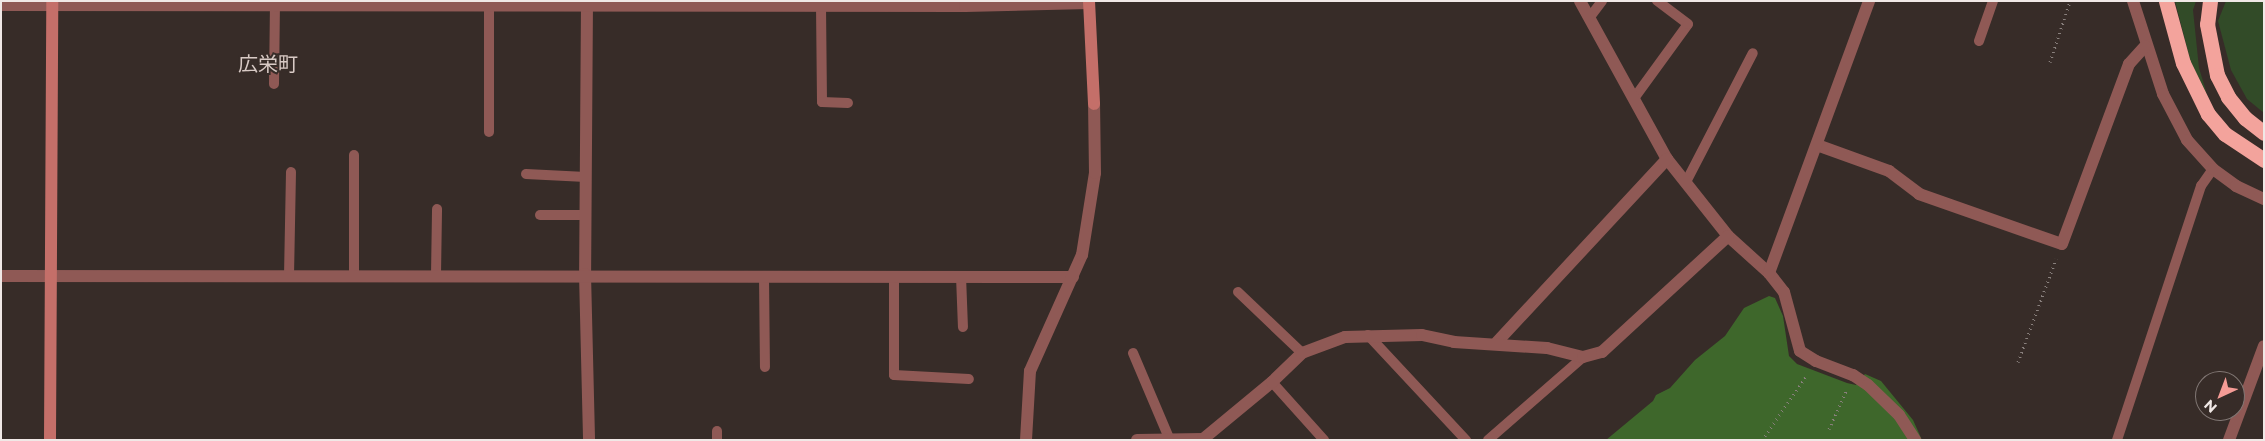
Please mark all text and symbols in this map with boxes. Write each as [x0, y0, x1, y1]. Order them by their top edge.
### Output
district label: 広栄町 [238, 52, 298, 76]
north arrow [2195, 371, 2245, 421]
text: N [2200, 396, 2221, 417]

